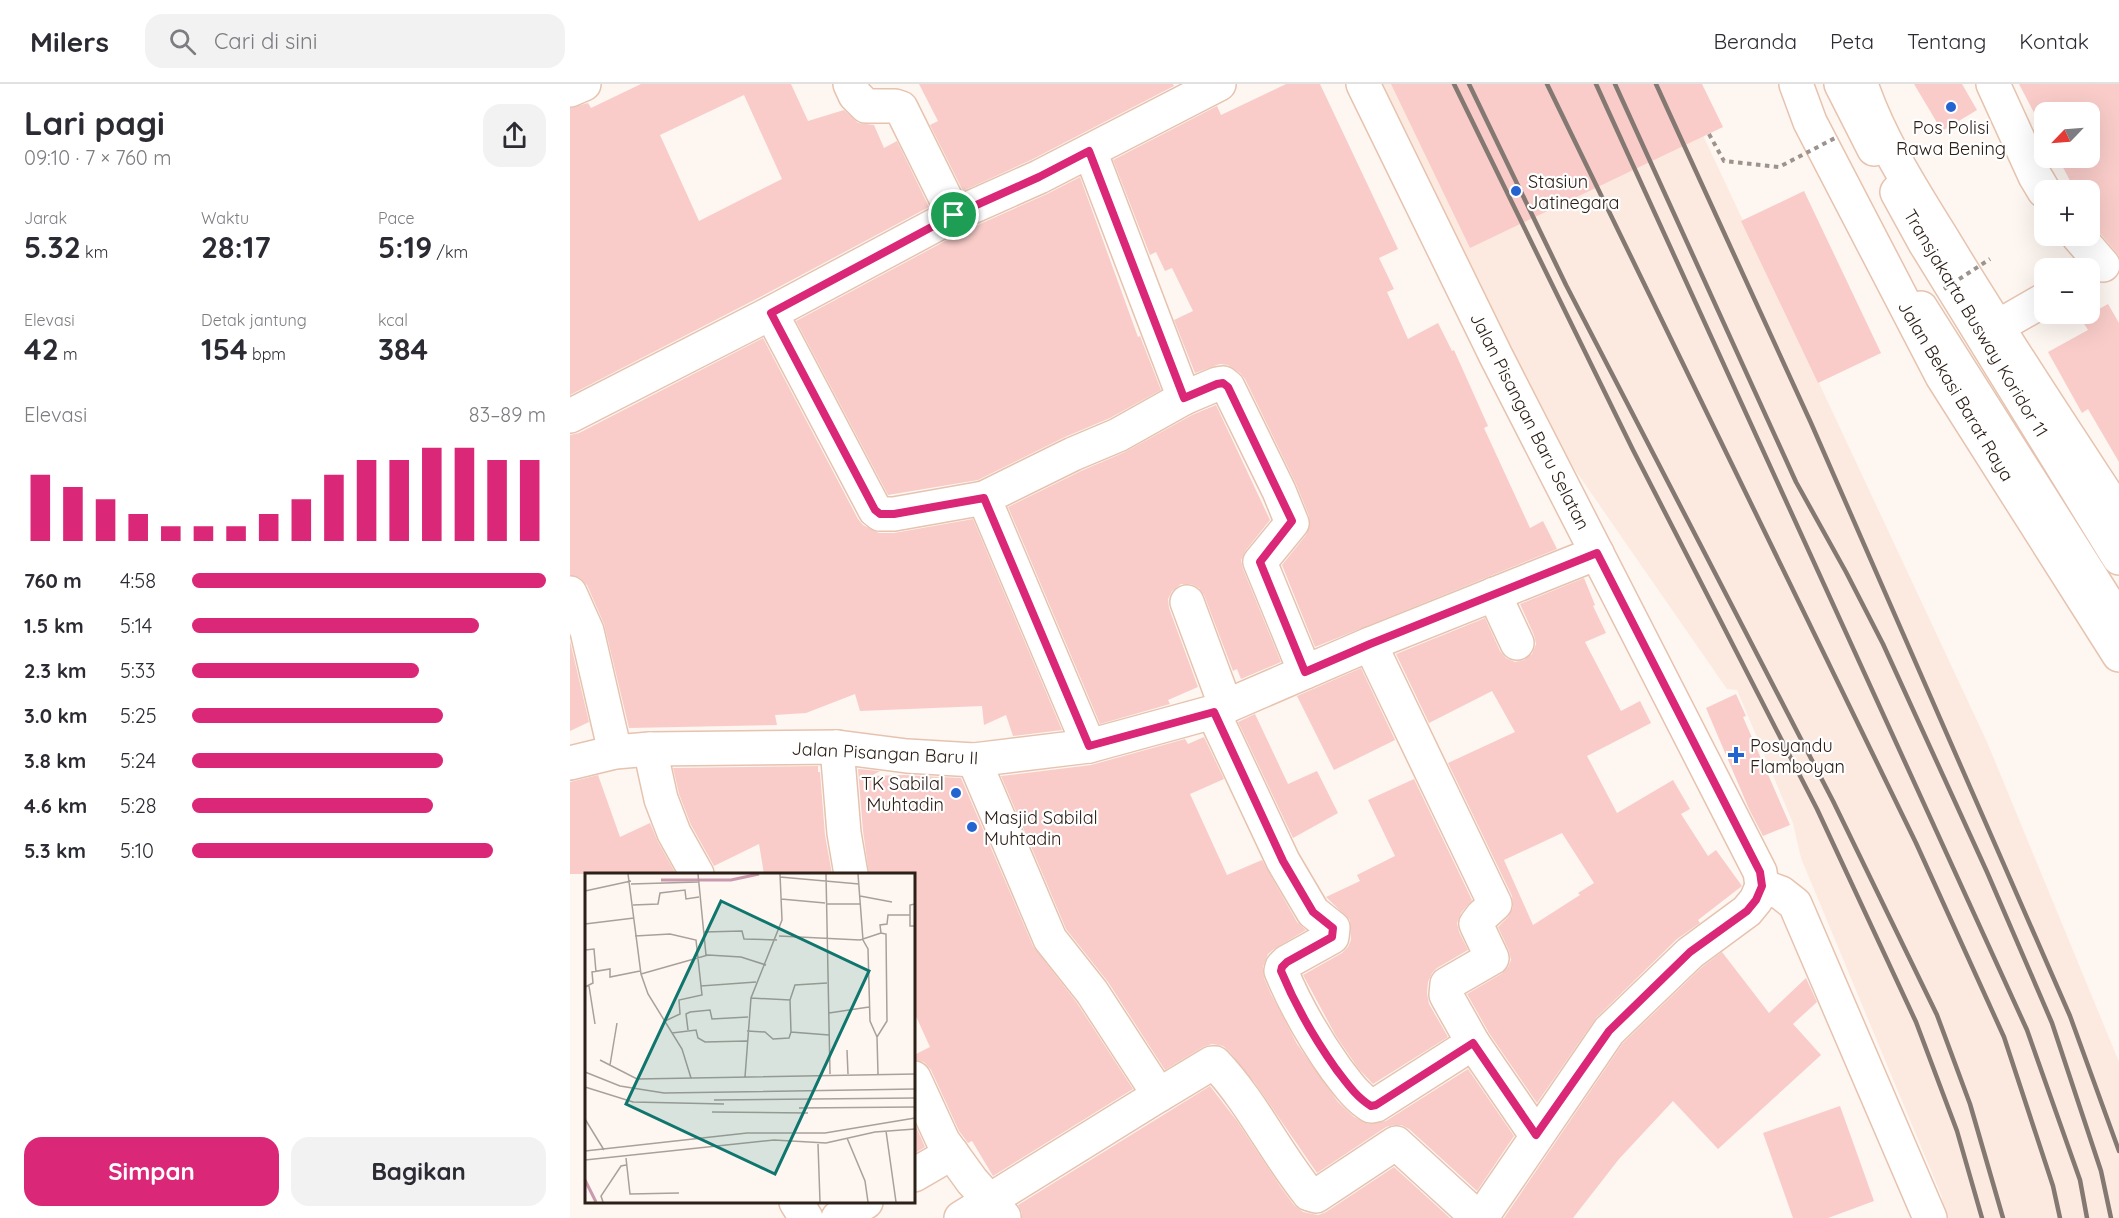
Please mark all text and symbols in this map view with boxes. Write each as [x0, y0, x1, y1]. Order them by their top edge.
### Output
search box [145, 14, 565, 68]
text: Milers [30, 24, 109, 59]
icon: search [166, 25, 199, 58]
text: Cari di sini [214, 27, 317, 55]
text: Beranda [1713, 28, 1797, 54]
text: Peta [1830, 28, 1874, 54]
text: Tentang [1907, 28, 1986, 54]
text: Kontak [2019, 28, 2089, 54]
marker: Pos Polisi Rawa Bening [1944, 100, 1958, 114]
text: Lari pagi [24, 102, 165, 143]
north arrow [2034, 102, 2100, 168]
map controls [2034, 102, 2100, 324]
button: share [483, 104, 546, 167]
place label: Pos Polisi Rawa Bening [1896, 116, 2006, 160]
text: 09:10 · 7 × 760 m [24, 145, 171, 170]
place label: Stasiun Jatinegara [1528, 170, 1619, 214]
button: + [2034, 180, 2100, 246]
marker: Stasiun Jatinegara [1509, 184, 1523, 198]
pin [928, 189, 979, 240]
icon: arrive [937, 198, 970, 231]
street label: Transjakarta Busway Koridor 11 [1899, 205, 2053, 441]
text: Jarak [24, 208, 67, 228]
text: Waktu [201, 208, 249, 228]
text: Pace [378, 208, 414, 228]
text: 5.32 [24, 228, 81, 266]
text: 28:17 [201, 228, 271, 266]
text: 5:19 [378, 228, 432, 266]
text: km [81, 242, 108, 262]
text: /km [432, 242, 468, 262]
button: − [2034, 258, 2100, 324]
street label: Jalan Bekasi Barat Raya [1893, 297, 2019, 485]
street label: Jalan Pisangan Baru Selatan [1465, 308, 1595, 534]
text: Elevasi [24, 310, 75, 330]
text: Detak jantung [201, 310, 307, 330]
text: kcal [378, 310, 408, 330]
text: 42 [24, 330, 59, 368]
text: 154 [201, 330, 248, 368]
text: 384 [378, 330, 428, 368]
text: m [59, 344, 78, 364]
text: bpm [248, 344, 286, 364]
text: Elevasi [24, 402, 87, 427]
text: 83–89 m [469, 402, 546, 427]
text: 760 m [24, 568, 82, 593]
text: 4:58 [120, 568, 156, 593]
text: 1.5 km [24, 613, 84, 638]
text: 5:14 [120, 613, 152, 638]
text: 2.3 km [24, 658, 87, 683]
text: 5:33 [120, 658, 156, 683]
text: 3.0 km [24, 703, 87, 728]
text: 5:25 [120, 703, 157, 728]
place label: Posyandu Flamboyan [1750, 734, 1845, 778]
street label: Jalan Pisangan Baru II [791, 737, 979, 769]
marker: Posyandu Flamboyan [1727, 746, 1745, 764]
text: 3.8 km [24, 748, 86, 773]
text: 5:24 [120, 748, 156, 773]
place label: TK Sabilal Muhtadin [861, 772, 944, 816]
marker: TK Sabilal Muhtadin [949, 786, 963, 800]
text: 4.6 km [24, 793, 87, 818]
text: 5:28 [120, 793, 157, 818]
place label: Masjid Sabilal Muhtadin [984, 806, 1098, 850]
marker: Masjid Sabilal Muhtadin [965, 820, 979, 834]
text: 5.3 km [24, 838, 86, 863]
text: 5:10 [120, 838, 154, 863]
inset map [585, 873, 915, 1203]
button: Simpan [24, 1137, 279, 1206]
button: Bagikan [291, 1137, 546, 1206]

